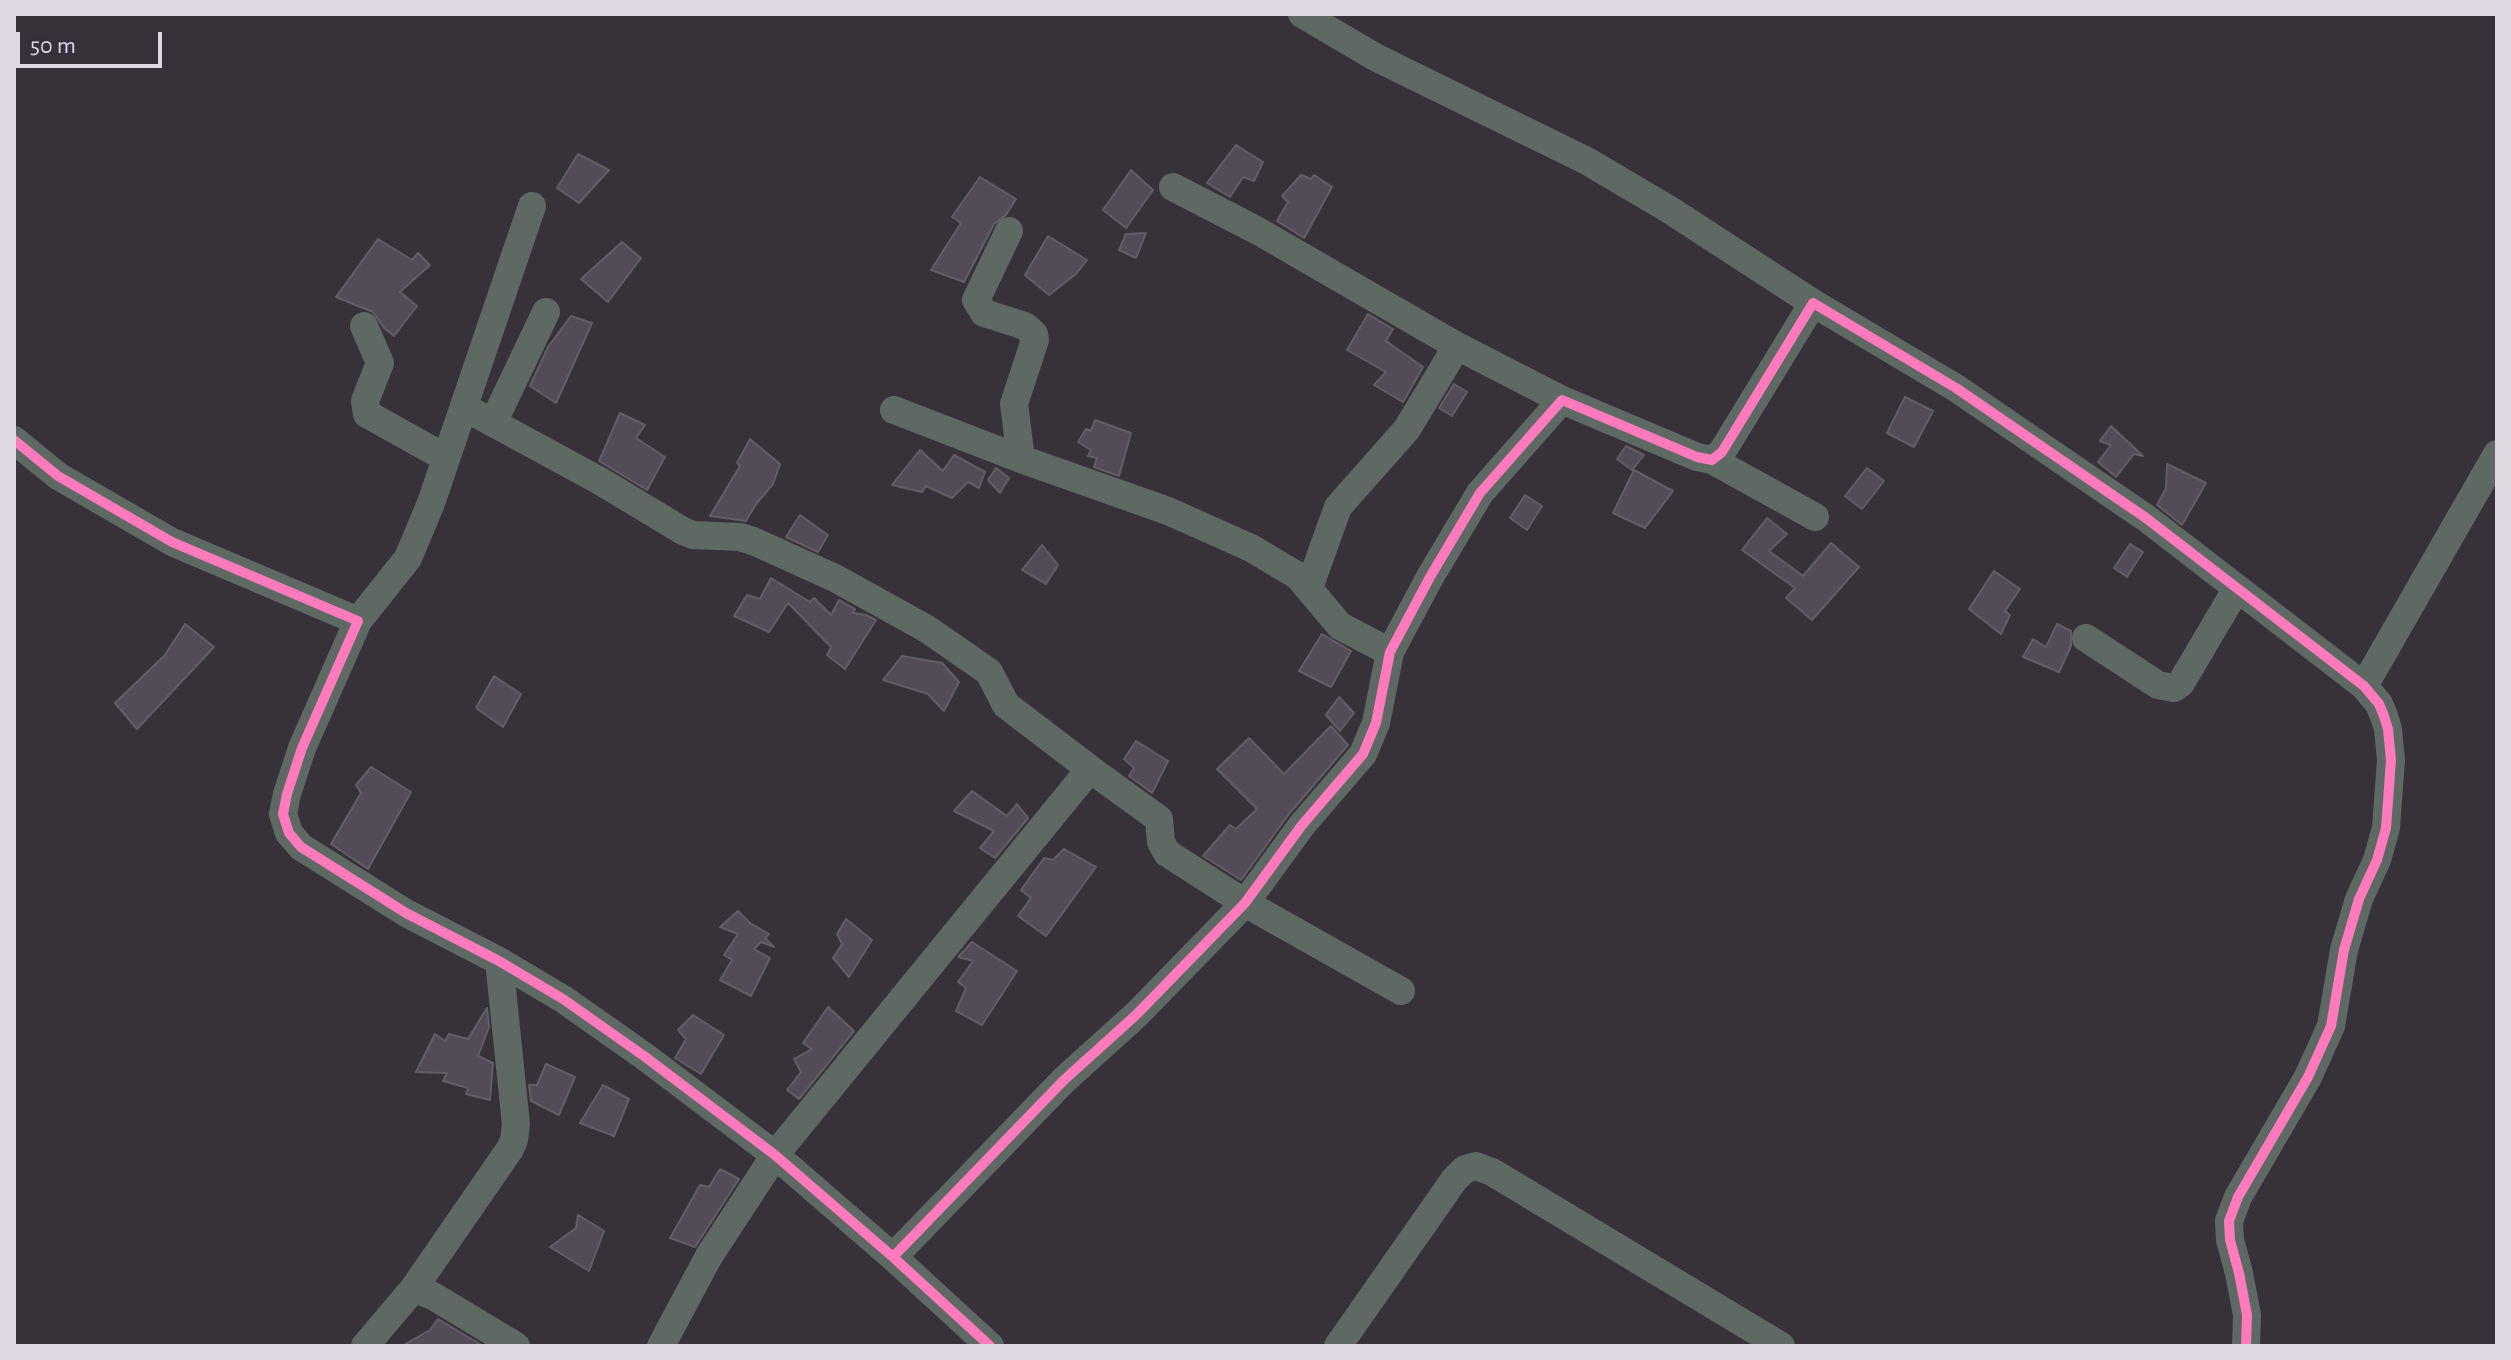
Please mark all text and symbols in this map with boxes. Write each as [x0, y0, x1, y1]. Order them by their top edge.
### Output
scale bar [20, 16, 166, 66]
text: 50 m [30, 34, 76, 58]

